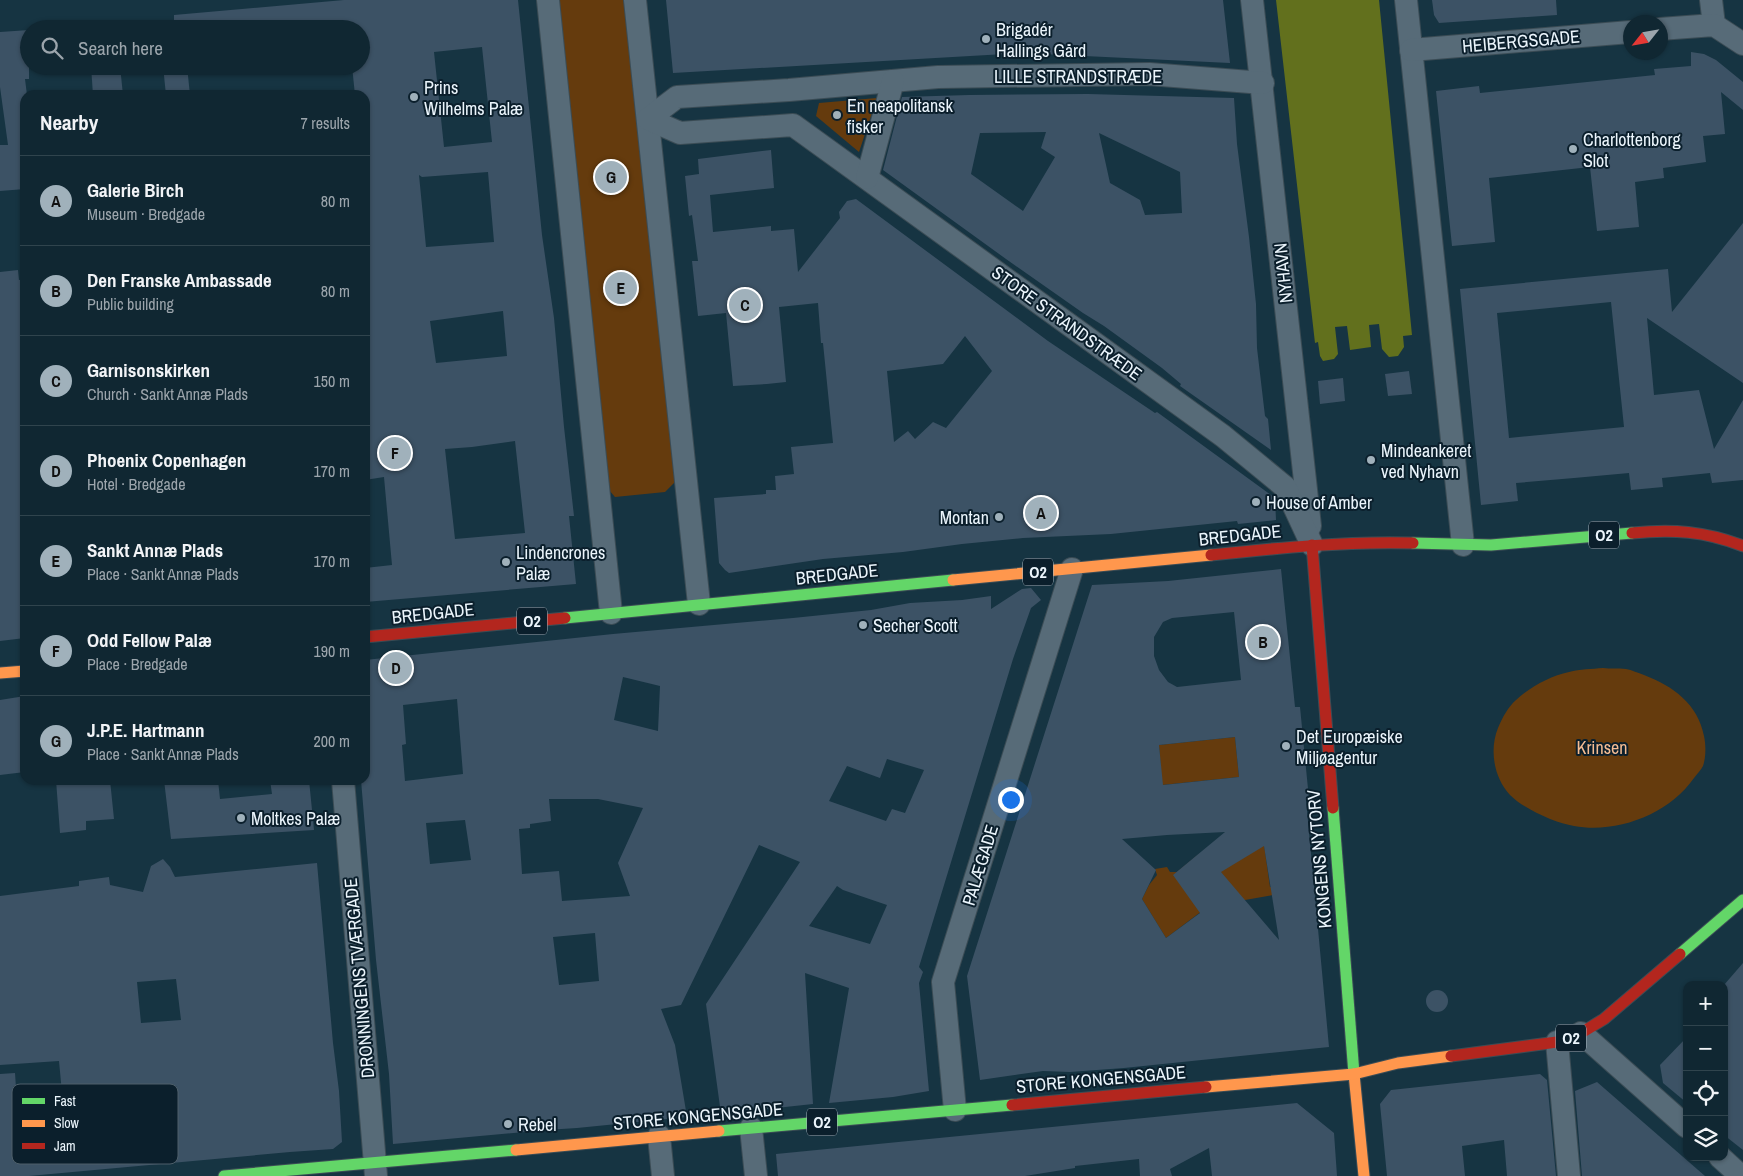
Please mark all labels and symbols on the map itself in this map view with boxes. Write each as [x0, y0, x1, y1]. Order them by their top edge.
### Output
north arrow [1623, 15, 1668, 60]
place label: Brigadér Hallings Gård [996, 17, 1086, 63]
street label: HEIBERGSGADE [1461, 23, 1581, 59]
marker: Brigadér Hallings Gård [980, 33, 992, 45]
street label: LILLE STRANDSTRÆDE [994, 64, 1162, 89]
place label: Prins Wilhelms Palæ [424, 75, 523, 121]
marker: Prins Wilhelms Palæ [408, 91, 420, 103]
place label: En neapolitansk fisker [847, 93, 953, 139]
marker: En neapolitansk fisker [831, 109, 843, 121]
place label: Charlottenborg Slot [1583, 127, 1681, 173]
marker: Charlottenborg Slot [1567, 143, 1579, 155]
pin: G [595, 158, 627, 196]
street label: NYHAVN [1267, 242, 1299, 304]
street label: STORE STRANDSTRÆDE [987, 260, 1147, 386]
pin: E [605, 269, 637, 307]
pin: C [729, 286, 761, 324]
pin: F [379, 434, 411, 472]
place label: Mindeankeret ved Nyhavn [1381, 438, 1471, 484]
marker: Mindeankeret ved Nyhavn [1365, 454, 1377, 466]
place label: House of Amber [1266, 490, 1372, 515]
pin: A [1025, 494, 1057, 532]
marker: House of Amber [1250, 496, 1262, 508]
place label: Montan [940, 505, 989, 530]
marker: Montan [993, 511, 1005, 523]
street label: BREDGADE [1197, 518, 1283, 552]
road number: O2 [1589, 522, 1619, 548]
place label: Lindencrones Palæ [516, 540, 605, 586]
marker: Lindencrones Palæ [500, 556, 512, 568]
street label: BREDGADE [794, 557, 880, 591]
road number: O2 [1023, 558, 1053, 586]
street label: BREDGADE [390, 596, 476, 630]
road number: O2 [517, 608, 547, 634]
place label: Secher Scott [873, 613, 958, 638]
marker: Secher Scott [857, 619, 869, 631]
pin: B [1247, 623, 1279, 661]
pin: D [380, 649, 412, 687]
place label: Det Europæiske Miljøagentur [1296, 724, 1403, 770]
park label: Krinsen [1577, 735, 1627, 760]
marker: Det Europæiske Miljøagentur [1280, 740, 1292, 752]
your location [998, 787, 1024, 813]
street label: KONGENS NYTORV [1300, 789, 1338, 929]
place label: Moltkes Palæ [251, 806, 340, 831]
marker: Moltkes Palæ [235, 812, 247, 824]
street label: PALÆGADE [956, 821, 1004, 909]
street label: DRONNINGENS TVÆRGADE [338, 877, 380, 1079]
road number: O2 [1556, 1024, 1586, 1052]
street label: STORE KONGENSGADE [1015, 1059, 1187, 1099]
legend [12, 1084, 178, 1164]
text: Fast [54, 1092, 76, 1110]
street label: STORE KONGENSGADE [612, 1096, 784, 1136]
road number: O2 [807, 1108, 837, 1136]
place label: Rebel [518, 1112, 557, 1137]
text: Slow [54, 1114, 80, 1132]
marker: Rebel [502, 1118, 514, 1130]
text: Jam [54, 1137, 76, 1155]

